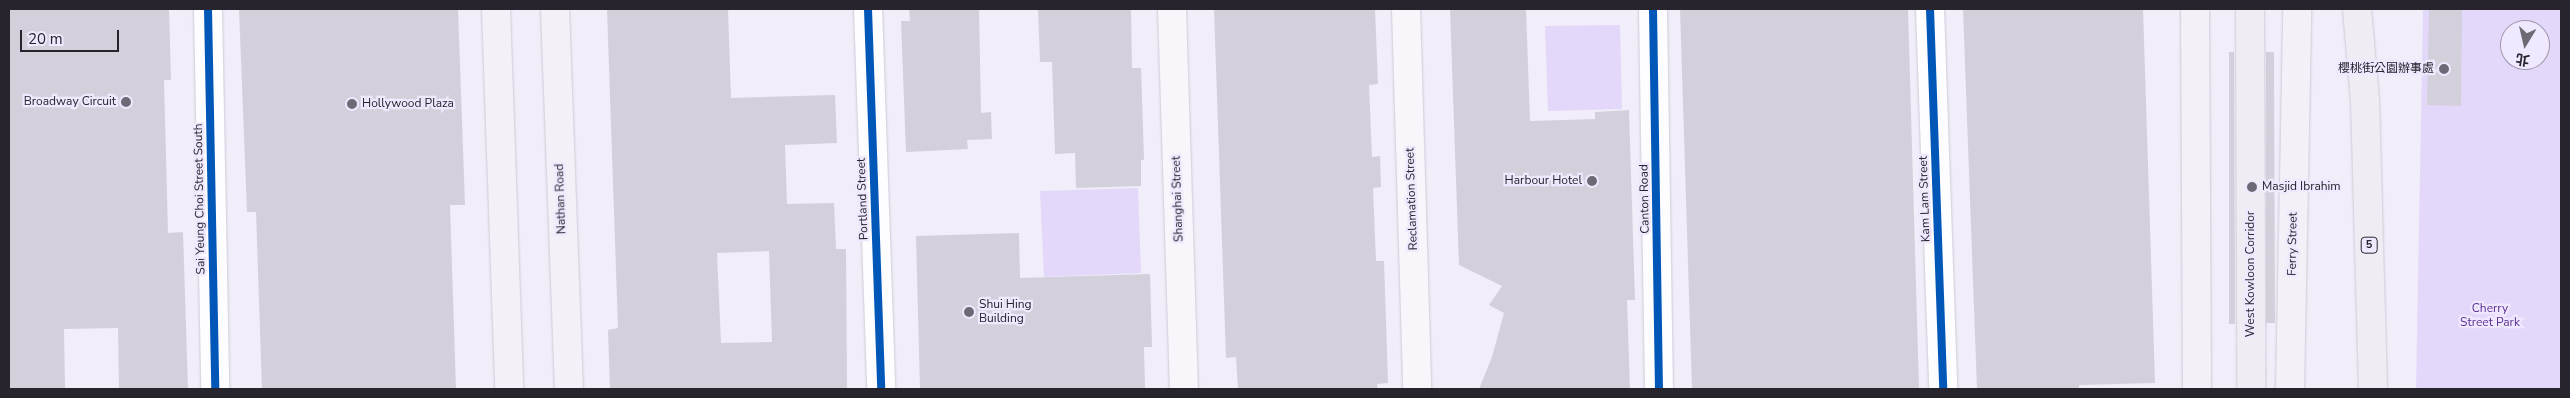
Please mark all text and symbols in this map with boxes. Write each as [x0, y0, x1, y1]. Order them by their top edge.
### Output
scale bar [22, 20, 121, 52]
north arrow [2500, 20, 2550, 70]
text: 20 m [28, 29, 63, 49]
text: 北 [2514, 49, 2531, 70]
place label: 櫻桃街公園辦事處 [2338, 62, 2434, 76]
marker: 櫻桃街公園辦事處 [2438, 63, 2450, 75]
place label: Broadway Circuit [24, 95, 116, 109]
marker: Broadway Circuit [120, 96, 132, 108]
place label: Hollywood Plaza [362, 97, 454, 111]
marker: Hollywood Plaza [346, 98, 358, 110]
street label: Sai Yeung Choi Street South [191, 123, 209, 275]
street label: Reclamation Street [1403, 147, 1421, 251]
street label: Shanghai Street [1169, 156, 1187, 242]
street label: Kam Lam Street [1916, 156, 1934, 242]
street label: Portland Street [854, 158, 872, 240]
street label: Nathan Road [553, 164, 569, 234]
street label: Canton Road [1637, 164, 1653, 234]
place label: Harbour Hotel [1505, 174, 1582, 188]
marker: Harbour Hotel [1586, 175, 1598, 187]
place label: Masjid Ibrahim [2262, 180, 2341, 194]
marker: Masjid Ibrahim [2246, 181, 2258, 193]
street label: West Kowloon Corridor [2244, 211, 2258, 337]
street label: Ferry Street [2285, 212, 2301, 276]
road number: 5 [2360, 236, 2378, 254]
place label: Shui Hing Building [979, 298, 1032, 326]
park label: Cherry Street Park [2460, 302, 2520, 330]
marker: Shui Hing Building [963, 306, 975, 318]

